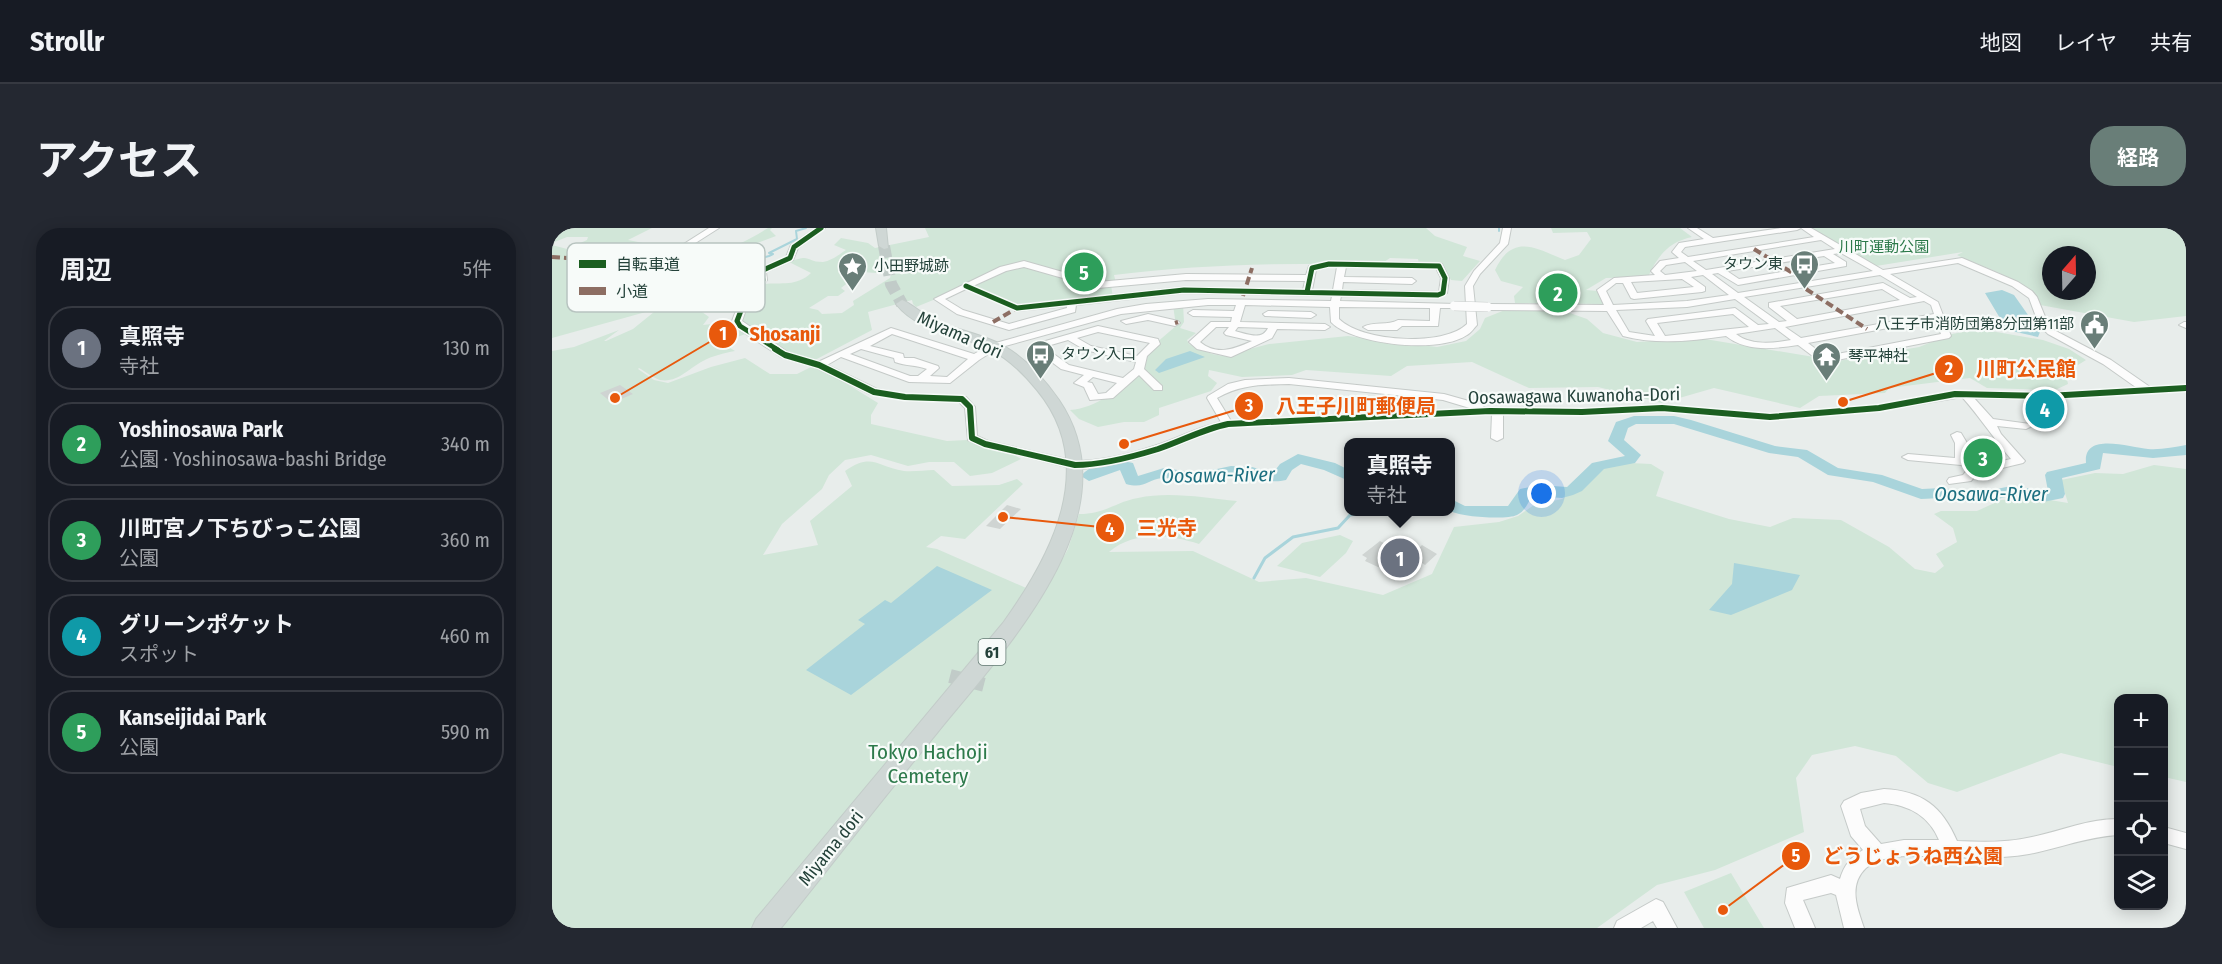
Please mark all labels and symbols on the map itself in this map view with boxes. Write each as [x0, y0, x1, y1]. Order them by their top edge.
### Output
park label: 川町運動公園 [1839, 238, 1929, 256]
legend [567, 243, 765, 312]
north arrow [2042, 246, 2096, 300]
bus stop icon: タウン東 [1788, 248, 1820, 290]
place icon: 小田野城跡 [837, 250, 869, 292]
pin: 5 [1064, 250, 1104, 294]
text: 自転車道 [616, 255, 680, 274]
place label: タウン東 [1723, 255, 1783, 273]
place label: 小田野城跡 [874, 257, 949, 275]
pin: 2 [1538, 270, 1578, 316]
text: 小道 [616, 282, 648, 301]
street label: Miyama dori [914, 306, 1006, 364]
public building icon: 八王子市消防団第8分団第11部 [2079, 308, 2111, 350]
callout: Shosanji [708, 315, 833, 353]
place label: 八王子市消防団第8分団第11部 [1875, 315, 2074, 333]
text: Shosanji [750, 322, 820, 346]
text: 1 [719, 323, 727, 345]
bus stop icon: タウン入口 [1024, 338, 1056, 380]
temple icon: 琴平神社 [1811, 340, 1843, 382]
place label: タウン入口 [1061, 345, 1136, 363]
place label: 琴平神社 [1848, 347, 1908, 365]
callout: 川町公民館 [1934, 350, 2088, 388]
text: 川町公民館 [1976, 357, 2076, 381]
text: 2 [1944, 358, 1953, 380]
street label: Oosawagawa Kuwanoha-Dori [1468, 383, 1680, 409]
pin: 4 [2026, 386, 2064, 432]
callout: 八王子川町郵便局 [1234, 387, 1448, 425]
text: 八王子川町郵便局 [1276, 394, 1436, 418]
text: 3 [1244, 395, 1254, 417]
pin: 3 [1964, 436, 2002, 480]
water label: Oosawa-River [1161, 462, 1276, 488]
your location [1527, 479, 1556, 508]
water label: Oosawa-River [1934, 482, 2049, 506]
callout: 三光寺 [1095, 509, 1209, 547]
text: 三光寺 [1137, 516, 1197, 540]
text: 4 [1105, 518, 1115, 540]
pin: 1 [1380, 536, 1420, 580]
road number: 61 [978, 639, 1006, 665]
park label: Tokyo Hachoji Cemetery [868, 739, 988, 789]
street label: Miyama dori [794, 806, 868, 890]
callout: どうじょうね西公園 [1781, 837, 2015, 875]
text: どうじょうね西公園 [1823, 844, 2003, 868]
text: 5 [1792, 845, 1801, 867]

